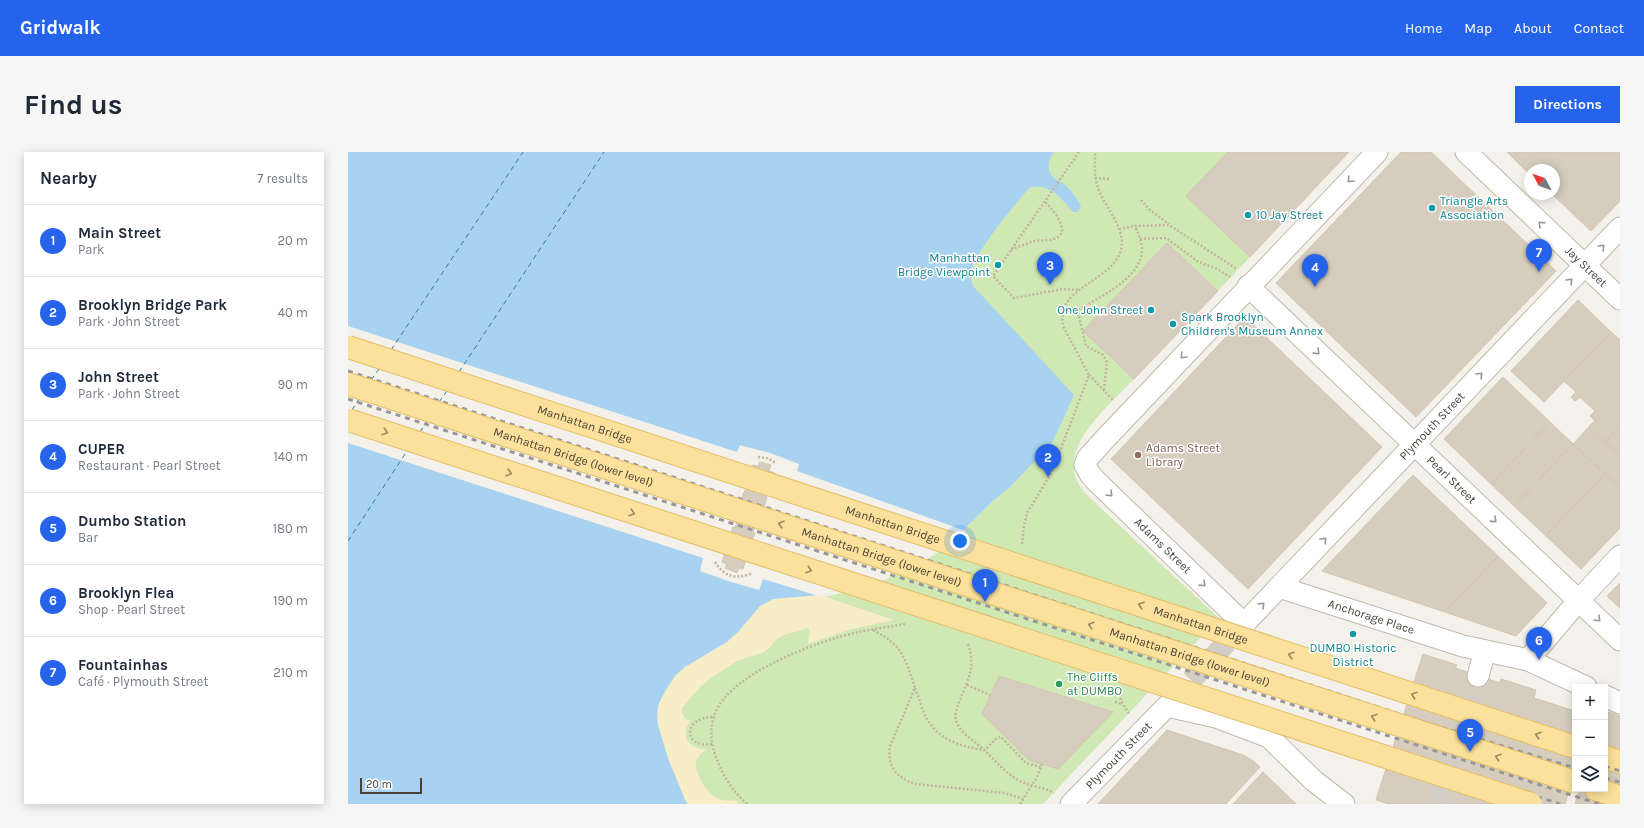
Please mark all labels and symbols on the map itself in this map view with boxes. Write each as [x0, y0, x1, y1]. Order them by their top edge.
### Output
north arrow [1524, 164, 1560, 200]
one-way arrow [1347, 175, 1355, 183]
place label: Triangle Arts Association [1440, 194, 1508, 222]
marker: Triangle Arts Association [1427, 203, 1437, 213]
place label: 10 Jay Street [1256, 208, 1323, 222]
marker: 10 Jay Street [1243, 210, 1253, 220]
one-way arrow [1538, 221, 1546, 229]
pin: 7 [1526, 239, 1552, 272]
street label: Jay Street [1562, 243, 1610, 290]
one-way arrow [1597, 244, 1605, 252]
place label: Manhattan Bridge Viewpoint [898, 251, 990, 279]
pin: 3 [1037, 252, 1063, 285]
pin: 4 [1302, 254, 1328, 287]
marker: Manhattan Bridge Viewpoint [993, 260, 1003, 270]
one-way arrow [1565, 278, 1572, 286]
place label: One John Street [1057, 303, 1143, 317]
marker: One John Street [1146, 305, 1156, 315]
place label: Spark Brooklyn Children's Museum Annex [1181, 310, 1323, 338]
marker: Spark Brooklyn Children's Museum Annex [1168, 319, 1178, 329]
one-way arrow [1312, 347, 1320, 355]
one-way arrow [1181, 351, 1188, 358]
one-way arrow [1475, 373, 1482, 380]
street label: Plymouth Street [1397, 389, 1468, 463]
street label: Manhattan Bridge [535, 402, 634, 446]
street label: Manhattan Bridge (lower level) [492, 425, 655, 490]
one-way arrow [381, 428, 388, 436]
place label: Adams Street Library [1146, 441, 1220, 469]
pin: 2 [1035, 444, 1061, 477]
marker: Adams Street Library [1133, 450, 1143, 460]
street label: Pearl Street [1424, 453, 1480, 507]
one-way arrow [505, 468, 512, 476]
one-way arrow [1105, 489, 1113, 497]
street label: Manhattan Bridge [843, 503, 942, 547]
one-way arrow [629, 508, 636, 516]
street label: Adams Street [1131, 515, 1195, 577]
one-way arrow [1489, 515, 1497, 523]
one-way arrow [777, 520, 784, 529]
street label: Manhattan Bridge (lower level) [800, 525, 964, 590]
your location [950, 531, 970, 551]
one-way arrow [1319, 537, 1327, 545]
one-way arrow [806, 565, 813, 574]
pin: 1 [972, 569, 998, 602]
one-way arrow [1198, 580, 1206, 587]
street label: Anchorage Place [1326, 596, 1416, 637]
one-way arrow [1137, 602, 1144, 610]
one-way arrow [1257, 602, 1265, 610]
street label: Manhattan Bridge [1152, 603, 1250, 647]
one-way arrow [1593, 614, 1601, 622]
one-way arrow [1088, 621, 1095, 630]
street label: Manhattan Bridge (lower level) [1108, 625, 1272, 690]
pin: 6 [1526, 627, 1552, 660]
marker: DUMBO Historic District [1348, 629, 1358, 639]
place label: DUMBO Historic District [1309, 641, 1397, 669]
one-way arrow [1287, 651, 1294, 659]
place label: The Cliffs at DUMBO [1067, 670, 1122, 698]
marker: The Cliffs at DUMBO [1054, 679, 1064, 689]
one-way arrow [1411, 691, 1418, 700]
one-way arrow [1371, 713, 1378, 722]
street label: Plymouth Street [1083, 719, 1155, 792]
pin: 5 [1457, 719, 1483, 752]
one-way arrow [1535, 731, 1542, 740]
one-way arrow [1495, 753, 1502, 762]
scale bar [360, 776, 422, 795]

